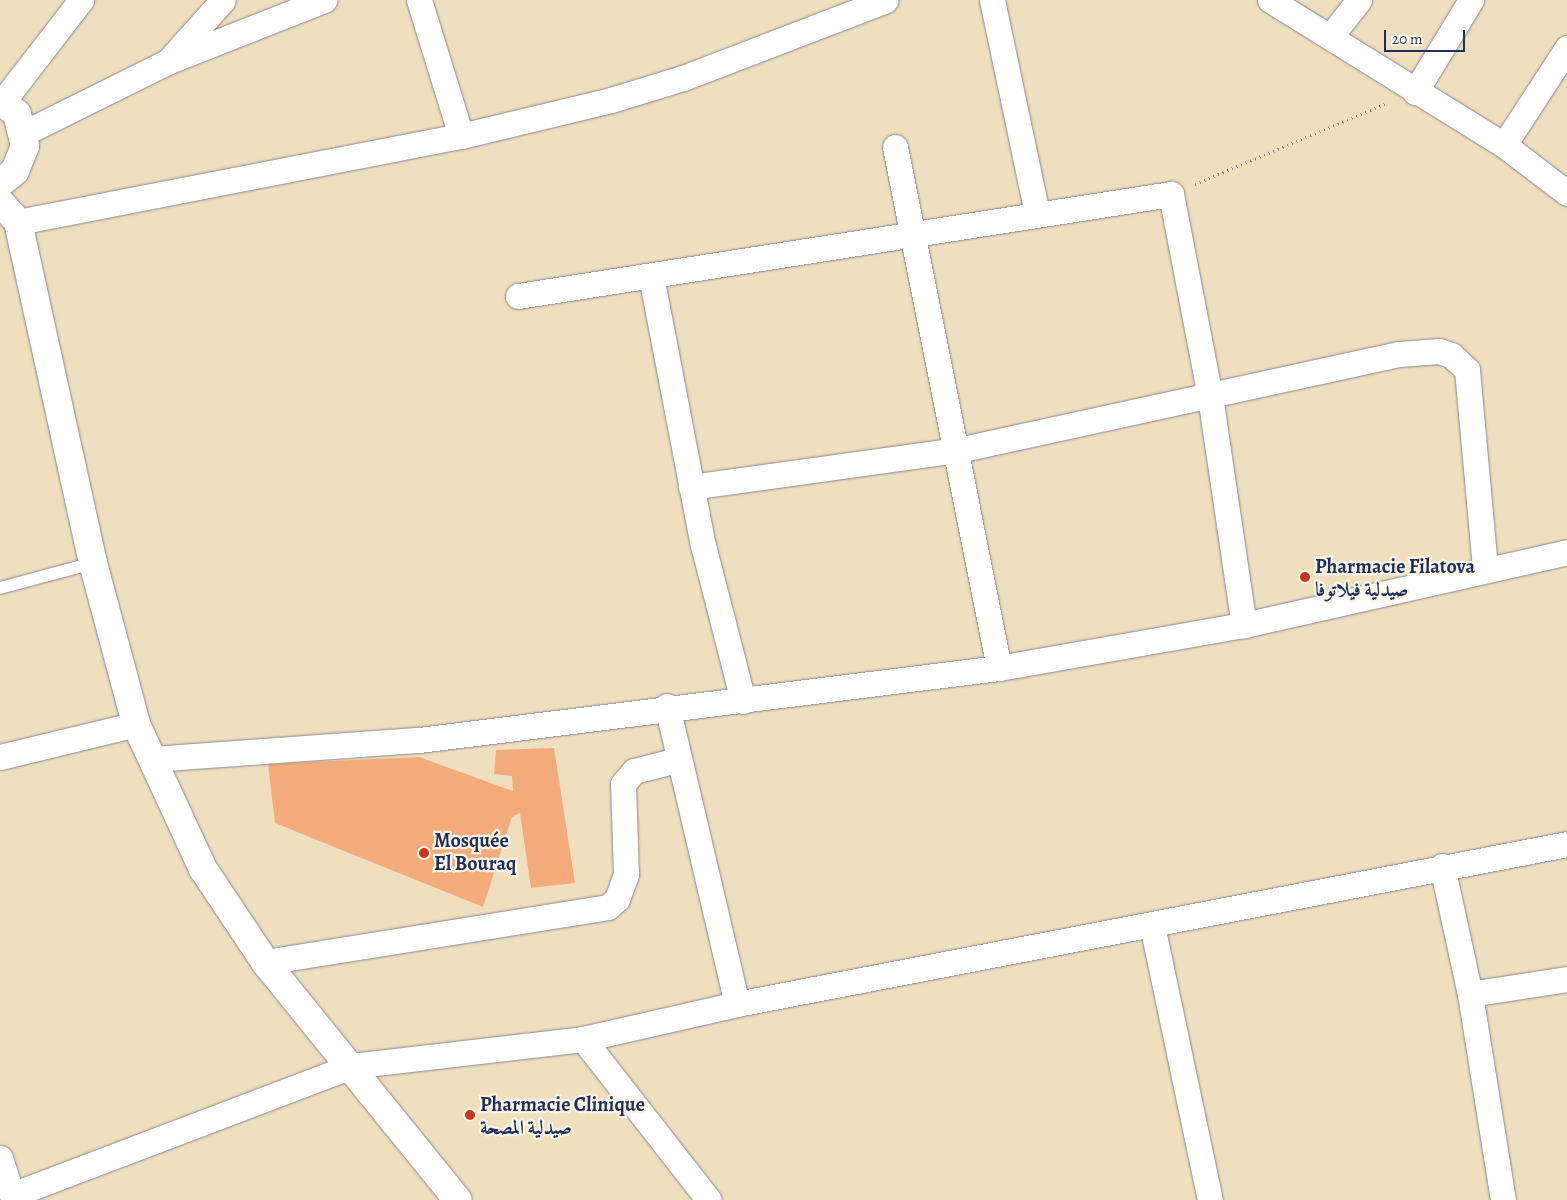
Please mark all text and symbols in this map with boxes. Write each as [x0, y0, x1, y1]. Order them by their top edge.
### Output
scale bar [1387, 20, 1468, 52]
text: 20 m [1392, 29, 1423, 49]
place label: Pharmacie Filatova صيدلية فيلاتوفا [1315, 554, 1475, 601]
marker: Pharmacie Filatova صيدلية فيلاتوفا [1299, 571, 1311, 583]
place label: Mosquée El Bouraq [434, 829, 516, 876]
marker: Mosquée El Bouraq [418, 847, 430, 859]
place label: Pharmacie Clinique صيدلية المصحة [480, 1092, 645, 1139]
marker: Pharmacie Clinique صيدلية المصحة [464, 1109, 476, 1121]

